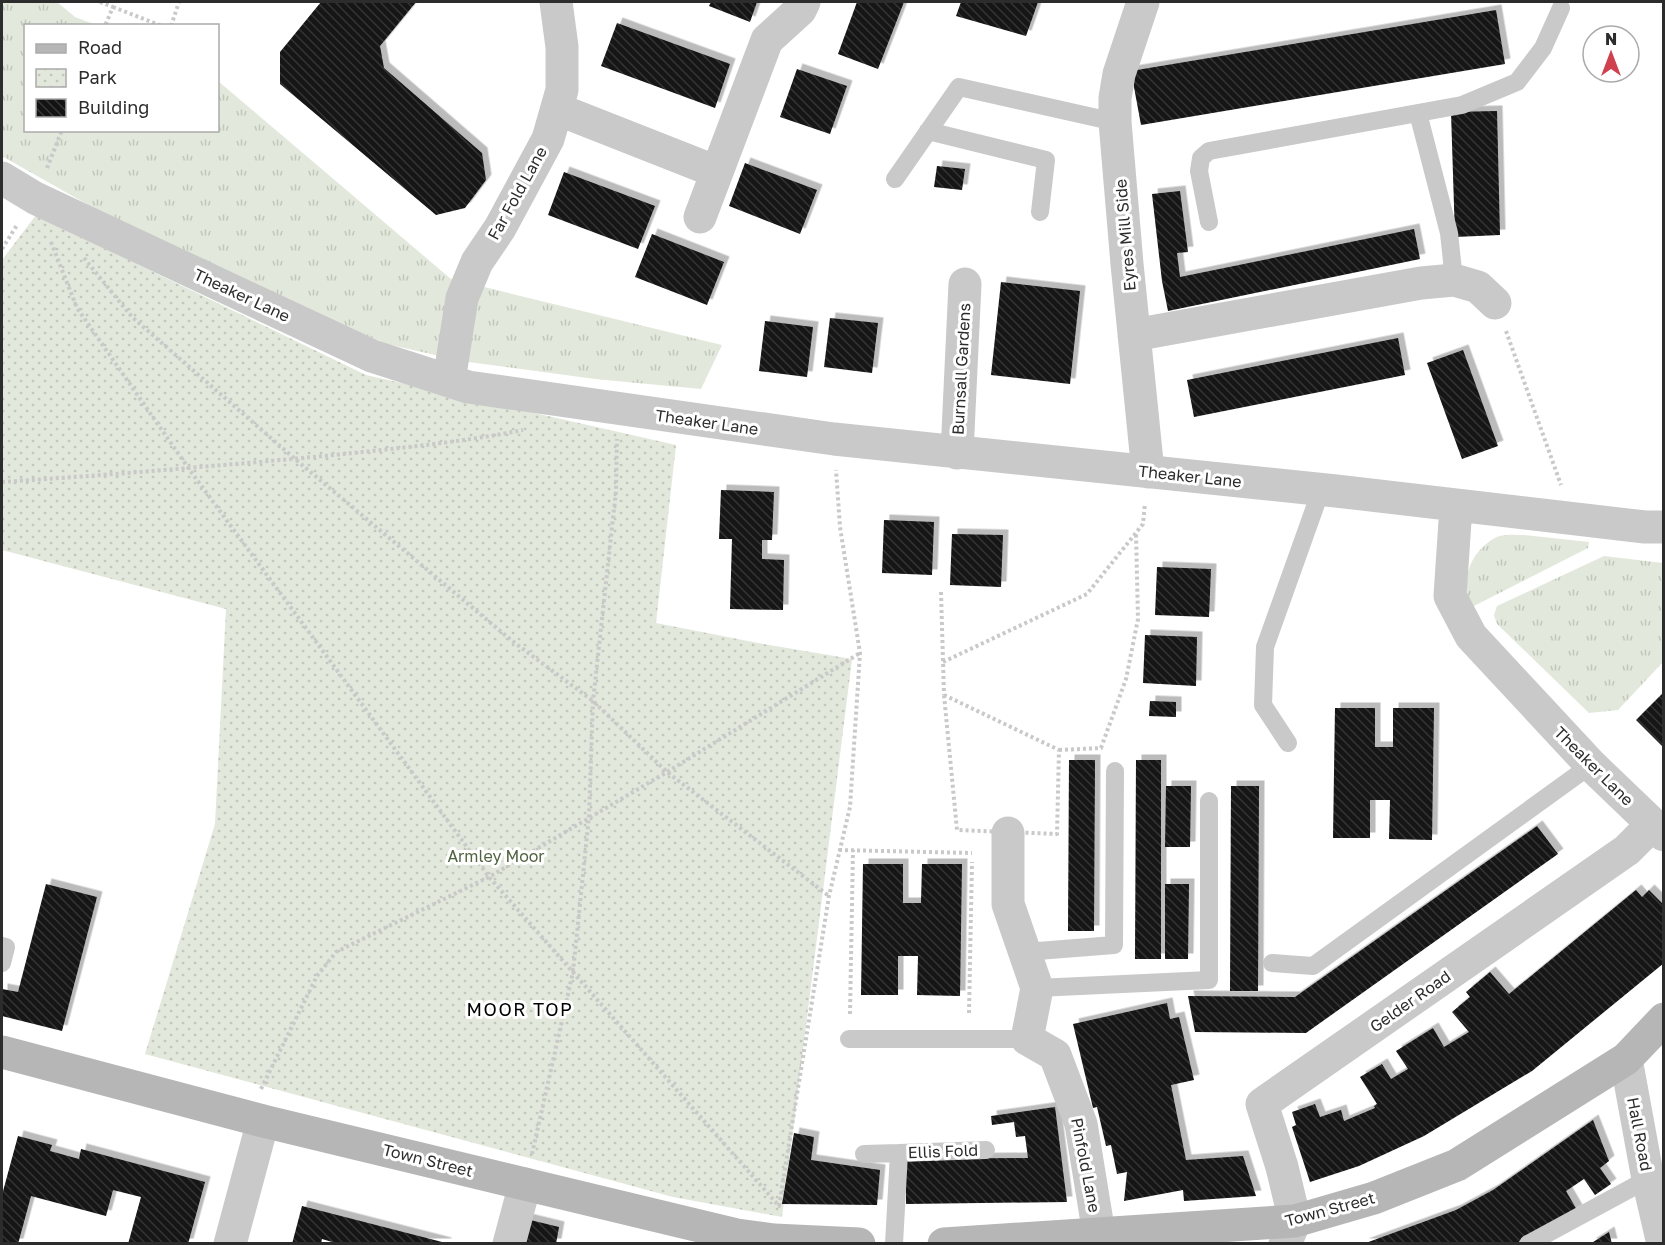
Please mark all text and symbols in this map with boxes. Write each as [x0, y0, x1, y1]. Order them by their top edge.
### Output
legend [24, 24, 219, 132]
north arrow [1581, 24, 1641, 84]
text: N [1605, 29, 1617, 49]
text: Road [78, 36, 122, 58]
text: Park [78, 66, 117, 88]
text: Building [78, 96, 149, 118]
street label: Far Fold Lane [483, 143, 551, 243]
street label: Eyres Mill Side [1110, 178, 1140, 292]
street label: Theaker Lane [191, 264, 293, 326]
street label: Burnsall Gardens [948, 303, 974, 435]
street label: Theaker Lane [654, 405, 760, 439]
street label: Theaker Lane [1137, 461, 1243, 491]
street label: Theaker Lane [1550, 722, 1638, 810]
park label: Armley Moor [447, 846, 545, 866]
street label: Gelder Road [1366, 966, 1454, 1036]
district label: MOOR TOP [467, 998, 573, 1020]
street label: Hall Road [1623, 1095, 1657, 1173]
street label: Pinfold Lane [1067, 1116, 1105, 1214]
street label: Town Street [381, 1139, 475, 1181]
street label: Ellis Fold [907, 1140, 979, 1162]
street label: Town Street [1283, 1187, 1377, 1231]

